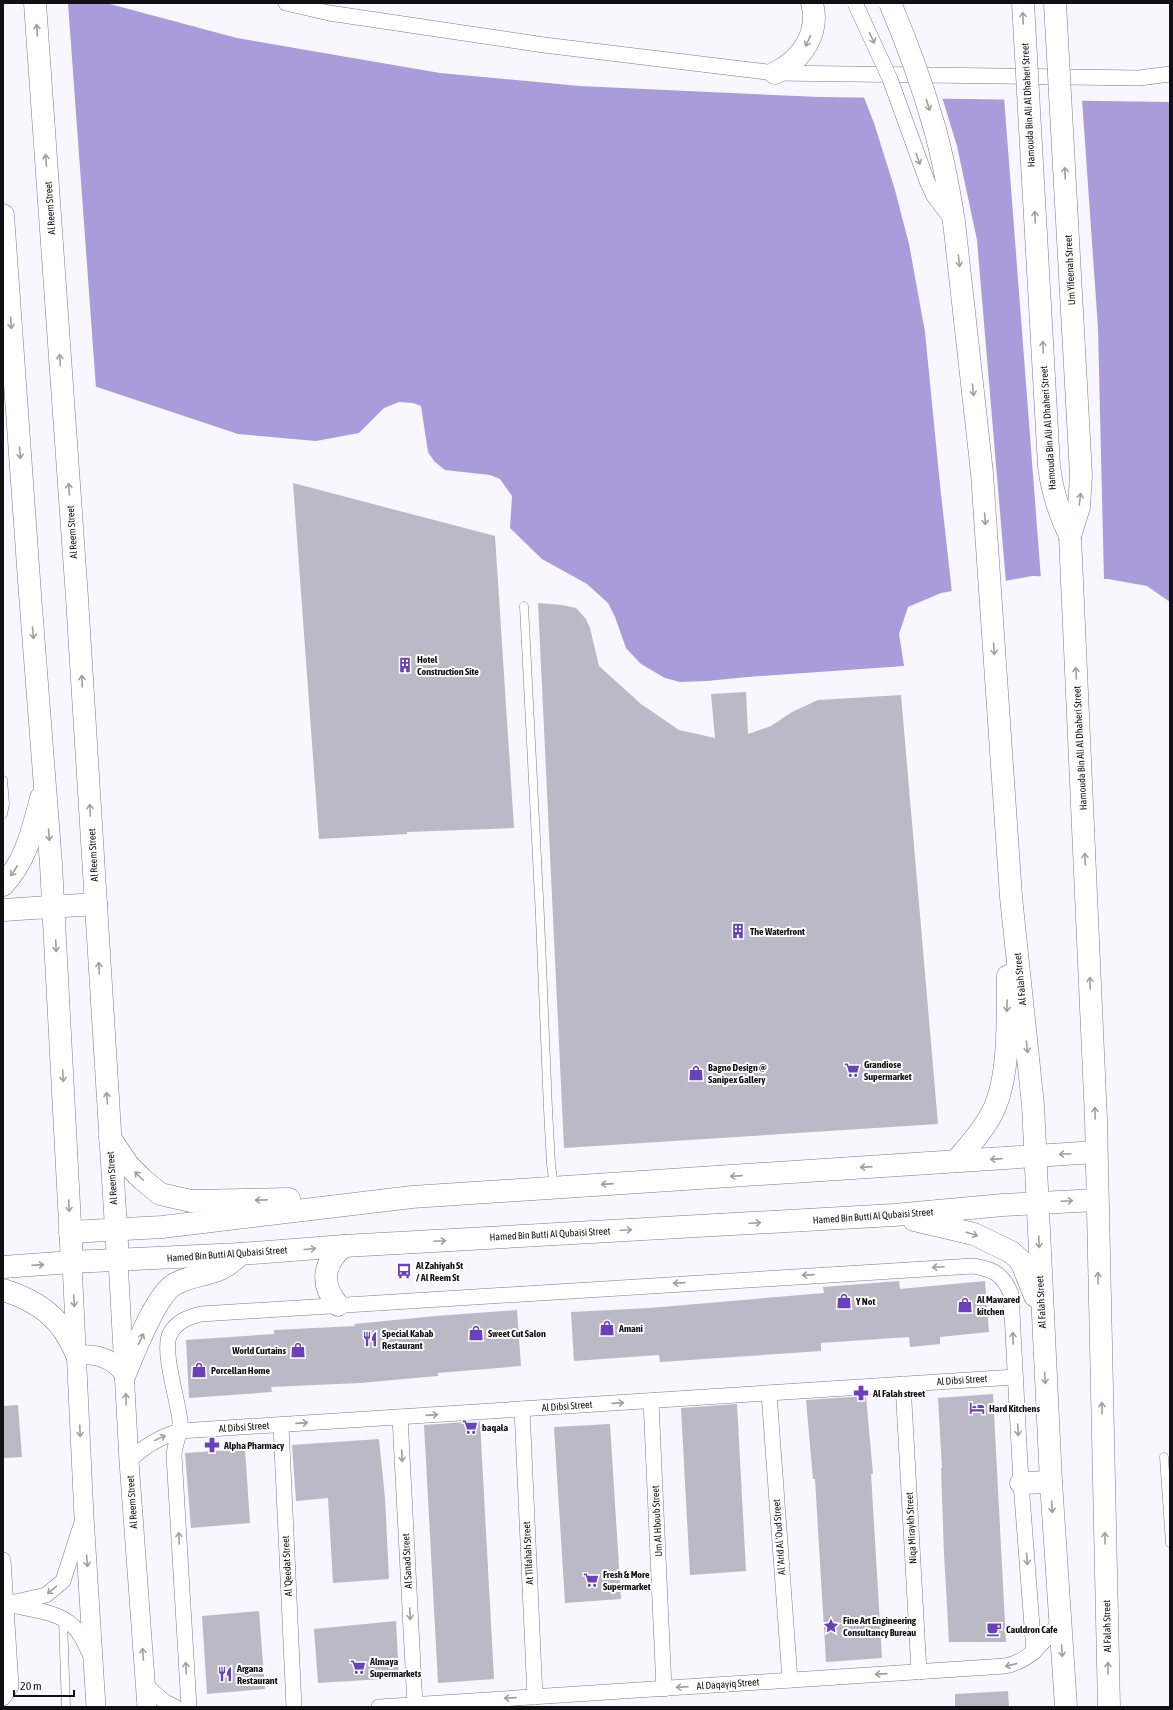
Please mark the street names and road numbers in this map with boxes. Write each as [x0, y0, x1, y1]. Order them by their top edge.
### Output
street label: Hamouda Bin Ali Al Dhaheri Street [1019, 42, 1037, 167]
street label: Al Reem Street [43, 181, 57, 235]
street label: Um Yifeenah Street [1063, 234, 1077, 305]
street label: Hamouda Bin Ali Al Dhaheri Street [1038, 365, 1058, 490]
street label: Al Reem Street [65, 505, 79, 559]
street label: Hamouda Bin Ali Al Dhaheri Street [1071, 685, 1089, 810]
street label: Al Reem Street [86, 828, 100, 882]
street label: Al Falah Street [1012, 952, 1028, 1006]
street label: Al Reem Street [105, 1151, 119, 1205]
street label: Hamed Bin Butti Al Qubaisi Street [812, 1206, 934, 1226]
street label: Hamed Bin Butti Al Qubaisi Street [489, 1225, 611, 1243]
street label: Hamed Bin Butti Al Qubaisi Street [166, 1244, 288, 1264]
street label: Al Falah Street [1034, 1275, 1048, 1329]
street label: Al Dibsi Street [936, 1373, 988, 1387]
street label: Al Dibsi Street [541, 1399, 593, 1413]
street label: Al Dibsi Street [218, 1420, 270, 1434]
street label: Al Reem Street [125, 1475, 139, 1529]
street label: Um Al Hboub Street [650, 1485, 664, 1557]
street label: Niqa Miraykh Street [904, 1492, 918, 1564]
street label: Al 'Arid Al 'Oud Street [771, 1499, 787, 1575]
street label: At Tilfahah Street [521, 1521, 535, 1585]
street label: Al Sanad Street [400, 1533, 414, 1589]
street label: Al 'Qeedat Street [280, 1535, 294, 1597]
street label: Al Falah Street [1101, 1599, 1113, 1653]
street label: Al Daqayiq Street [696, 1676, 760, 1692]

